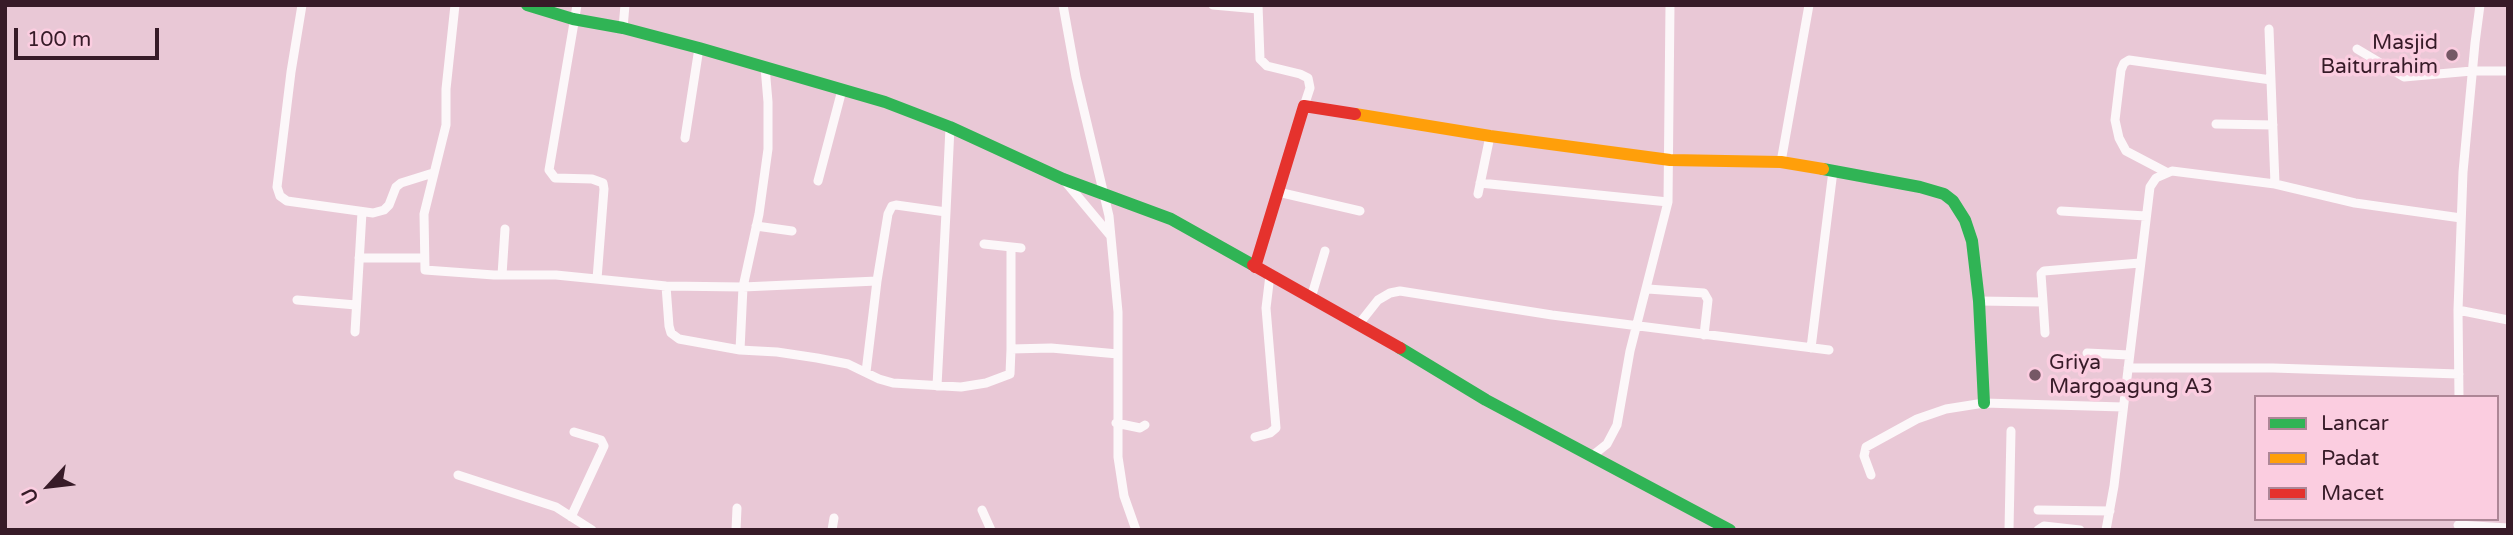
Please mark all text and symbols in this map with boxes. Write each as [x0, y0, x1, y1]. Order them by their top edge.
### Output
scale bar [18, 14, 163, 58]
text: 100 m [27, 27, 91, 52]
place label: Masjid Baiturrahim [2320, 30, 2438, 80]
marker: Masjid Baiturrahim [2444, 47, 2460, 63]
place label: Griya Margoagung A3 [2049, 350, 2213, 400]
marker: Griya Margoagung A3 [2027, 367, 2043, 383]
legend [2254, 395, 2499, 521]
text: Lancar [2321, 411, 2389, 436]
text: Padat [2321, 446, 2379, 471]
north arrow [14, 451, 84, 521]
text: Macet [2321, 481, 2384, 506]
text: U [17, 484, 43, 507]

